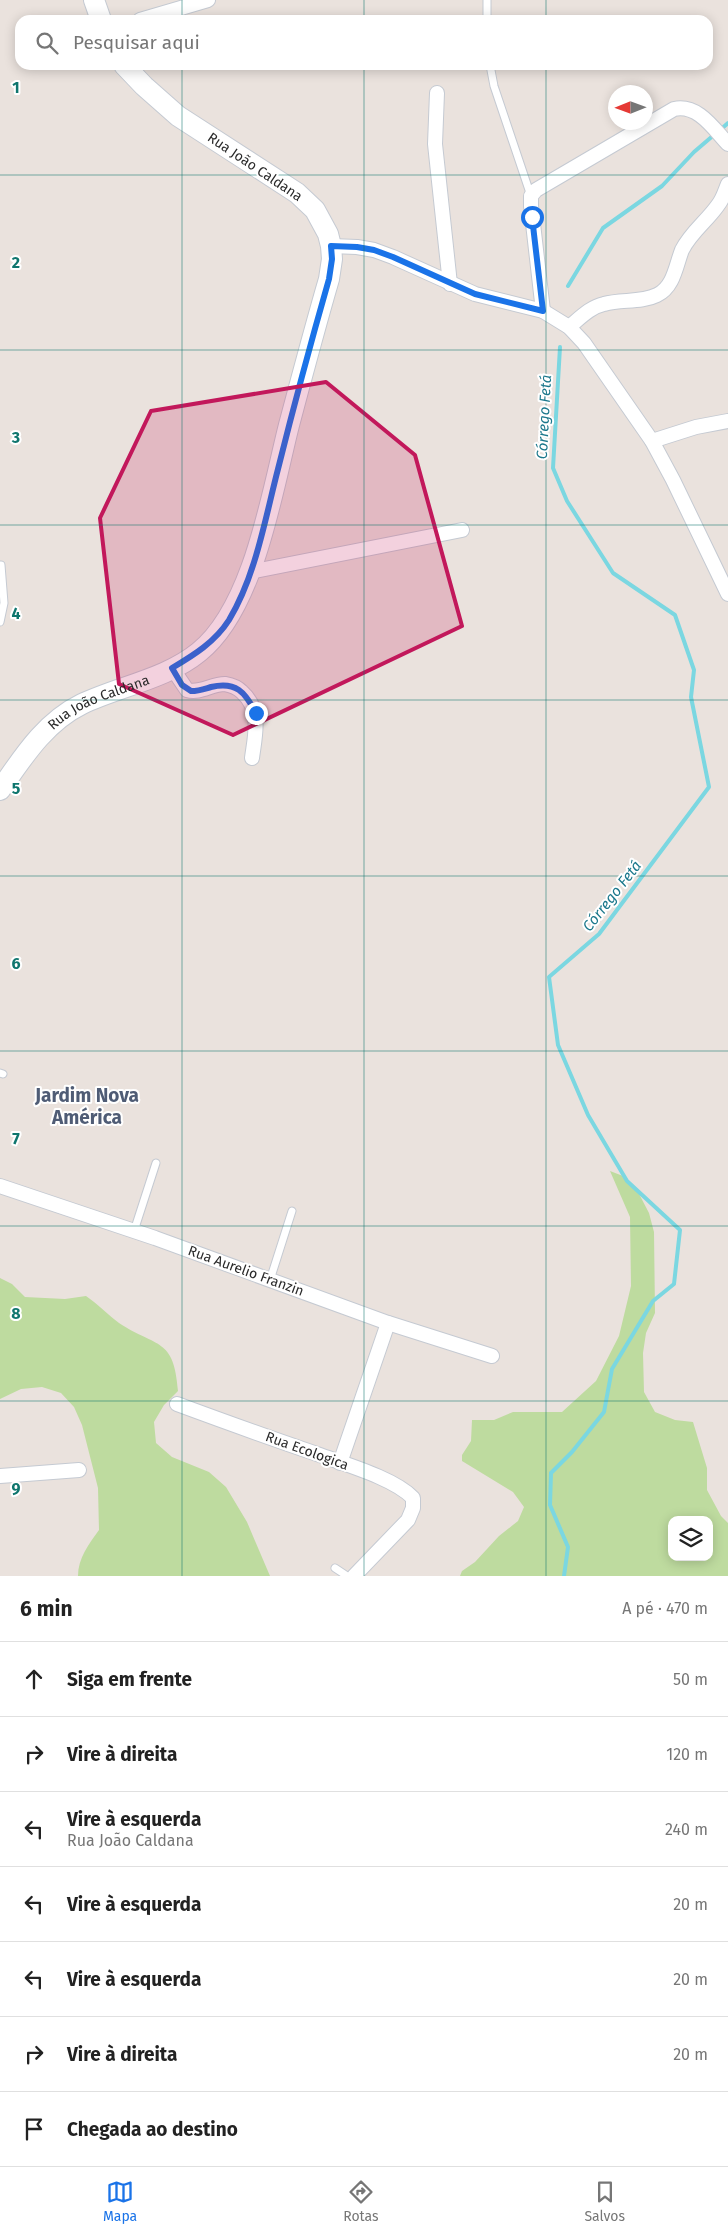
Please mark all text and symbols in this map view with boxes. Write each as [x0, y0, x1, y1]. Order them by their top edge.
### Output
search box [15, 15, 713, 70]
icon: search [33, 29, 61, 57]
text: Pesquisar aqui [73, 31, 200, 54]
text: 1 [12, 78, 20, 97]
north arrow [608, 85, 653, 130]
street label: Rua João Caldana [204, 129, 306, 205]
route start [521, 206, 544, 229]
text: 2 [12, 253, 20, 272]
water label: Córrego Fetá [533, 374, 555, 460]
text: 3 [11, 428, 20, 447]
text: 4 [11, 604, 21, 623]
street label: Rua João Caldana [44, 671, 152, 733]
route end [245, 702, 268, 725]
text: 5 [12, 779, 21, 798]
water label: Córrego Fetá [579, 857, 645, 935]
text: 6 [11, 954, 21, 973]
district label: Jardim Nova América [34, 1084, 139, 1129]
text: 7 [12, 1129, 20, 1148]
street label: Rua Aurelio Franzin [186, 1242, 306, 1300]
text: 8 [11, 1304, 21, 1323]
street label: Rua Ecologica [263, 1428, 351, 1474]
text: 9 [12, 1479, 21, 1498]
map controls [668, 1516, 713, 1561]
button: layers [668, 1516, 713, 1561]
text: 6 min [20, 1596, 73, 1622]
text: A pé · 470 m [622, 1599, 708, 1618]
icon: ahead [20, 1665, 48, 1693]
text: Siga em frente [67, 1668, 192, 1691]
text: 50 m [673, 1670, 708, 1689]
icon: right [20, 1740, 48, 1768]
text: Vire à direita [67, 1743, 177, 1766]
text: 120 m [666, 1745, 708, 1764]
text: Vire à esquerda [67, 1808, 201, 1831]
icon: left [20, 1815, 48, 1843]
text: 240 m [665, 1820, 708, 1839]
text: Rua João Caldana [67, 1831, 194, 1850]
icon: left [20, 1890, 48, 1918]
text: Vire à esquerda [67, 1893, 201, 1916]
text: 20 m [673, 1895, 708, 1914]
icon: left [20, 1965, 48, 1993]
text: Vire à esquerda [67, 1968, 201, 1991]
text: 20 m [673, 1970, 708, 1989]
icon: right [20, 2040, 48, 2068]
text: Vire à direita [67, 2043, 177, 2066]
text: 20 m [673, 2045, 708, 2064]
icon: arrive [20, 2115, 48, 2143]
text: Chegada ao destino [67, 2118, 238, 2141]
tab: Mapa [103, 2178, 137, 2225]
tab: Rotas [343, 2178, 379, 2225]
tab: Salvos [584, 2178, 625, 2225]

